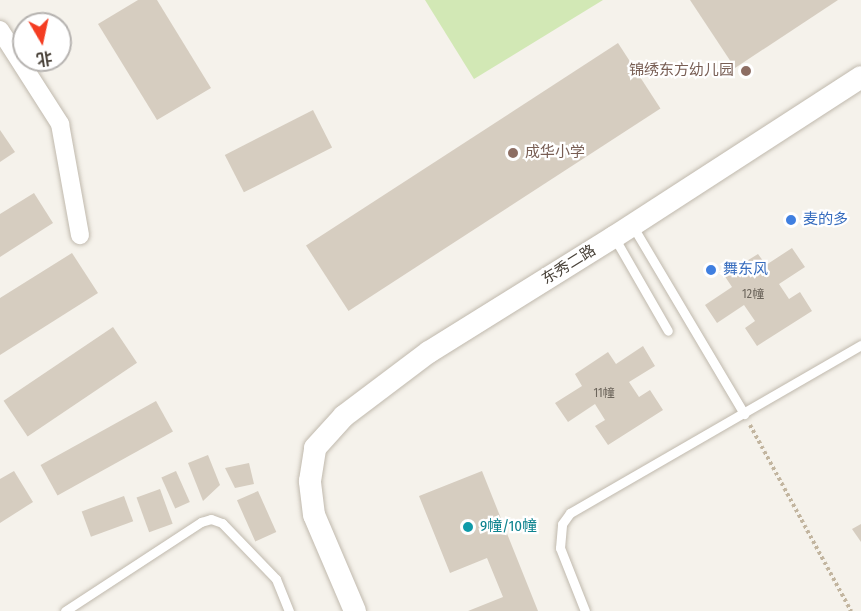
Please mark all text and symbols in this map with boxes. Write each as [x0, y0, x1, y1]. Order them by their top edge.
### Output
north arrow [12, 12, 72, 72]
text: 北 [35, 48, 54, 69]
place label: 锦绣东方幼儿园 [629, 62, 734, 80]
marker: 锦绣东方幼儿园 [739, 64, 753, 78]
place label: 成华小学 [525, 144, 585, 162]
marker: 成华小学 [506, 146, 520, 160]
place label: 麦的多 [803, 211, 848, 229]
marker: 麦的多 [784, 213, 798, 227]
street label: 东秀二路 [539, 241, 599, 289]
place label: 舞东风 [723, 261, 768, 279]
marker: 舞东风 [704, 263, 718, 277]
house number: 12幢 [742, 288, 764, 302]
house number: 11幢 [593, 387, 615, 401]
place label: 9幢/10幢 [480, 518, 537, 536]
marker: 9幢/10幢 [461, 520, 475, 534]

